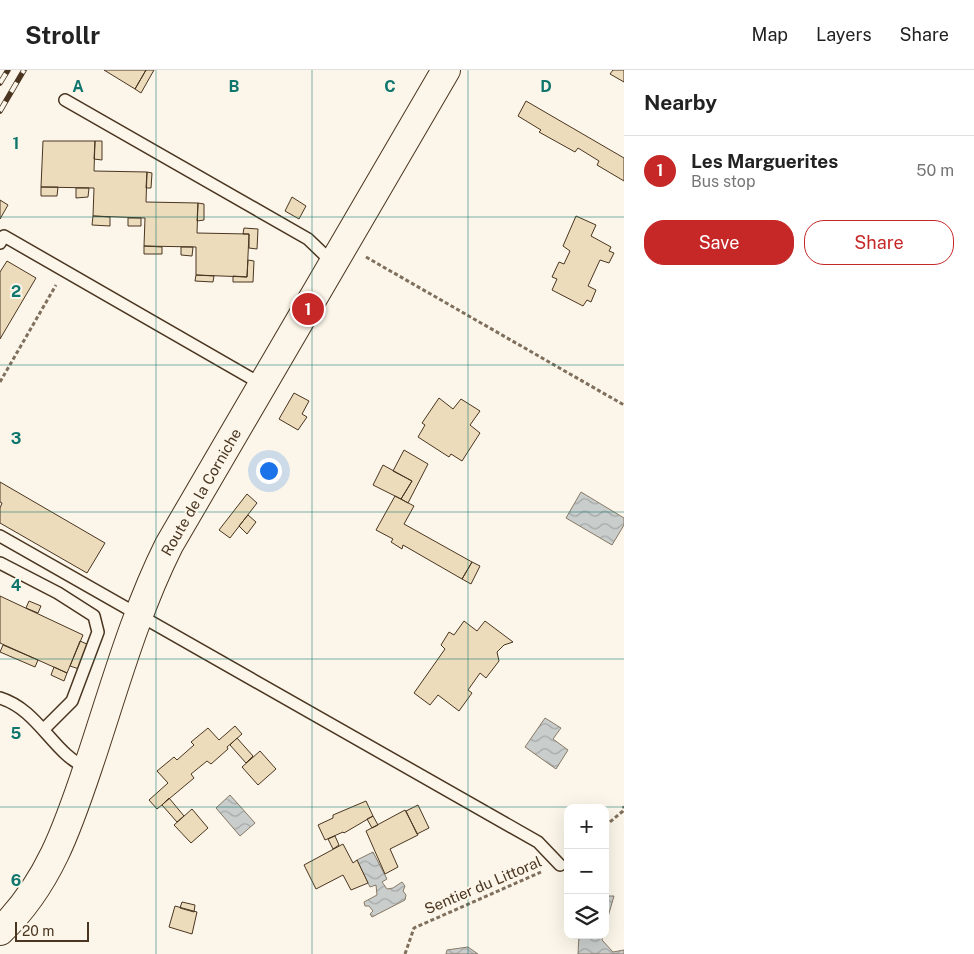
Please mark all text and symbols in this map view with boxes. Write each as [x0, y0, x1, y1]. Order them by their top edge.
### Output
text: Strollr [25, 21, 100, 49]
text: Map [752, 24, 788, 45]
text: Layers [816, 24, 872, 45]
text: Share [900, 24, 949, 45]
text: A [72, 77, 84, 96]
text: B [229, 77, 240, 96]
text: C [384, 77, 396, 96]
text: D [540, 77, 552, 96]
text: Nearby [644, 90, 717, 115]
text: 1 [13, 134, 19, 153]
text: Les Marguerites [691, 150, 838, 172]
text: 1 [657, 161, 663, 180]
text: 50 m [916, 161, 954, 180]
text: Bus stop [691, 172, 755, 191]
button: Save [644, 220, 794, 265]
button: Share [804, 220, 954, 265]
text: 2 [11, 282, 21, 301]
pin: 1 [292, 290, 324, 328]
street label: Route de la Corniche [158, 425, 244, 559]
text: 3 [11, 429, 21, 448]
your location [256, 458, 282, 484]
text: 4 [11, 576, 22, 595]
text: 5 [11, 724, 22, 743]
map controls [564, 804, 609, 939]
button: + [564, 804, 609, 849]
button: − [564, 849, 609, 894]
street label: Sentier du Littoral [422, 853, 544, 917]
text: 6 [11, 871, 21, 890]
button: layers [564, 894, 609, 939]
scale bar [15, 919, 89, 942]
text: 20 m [22, 923, 54, 939]

